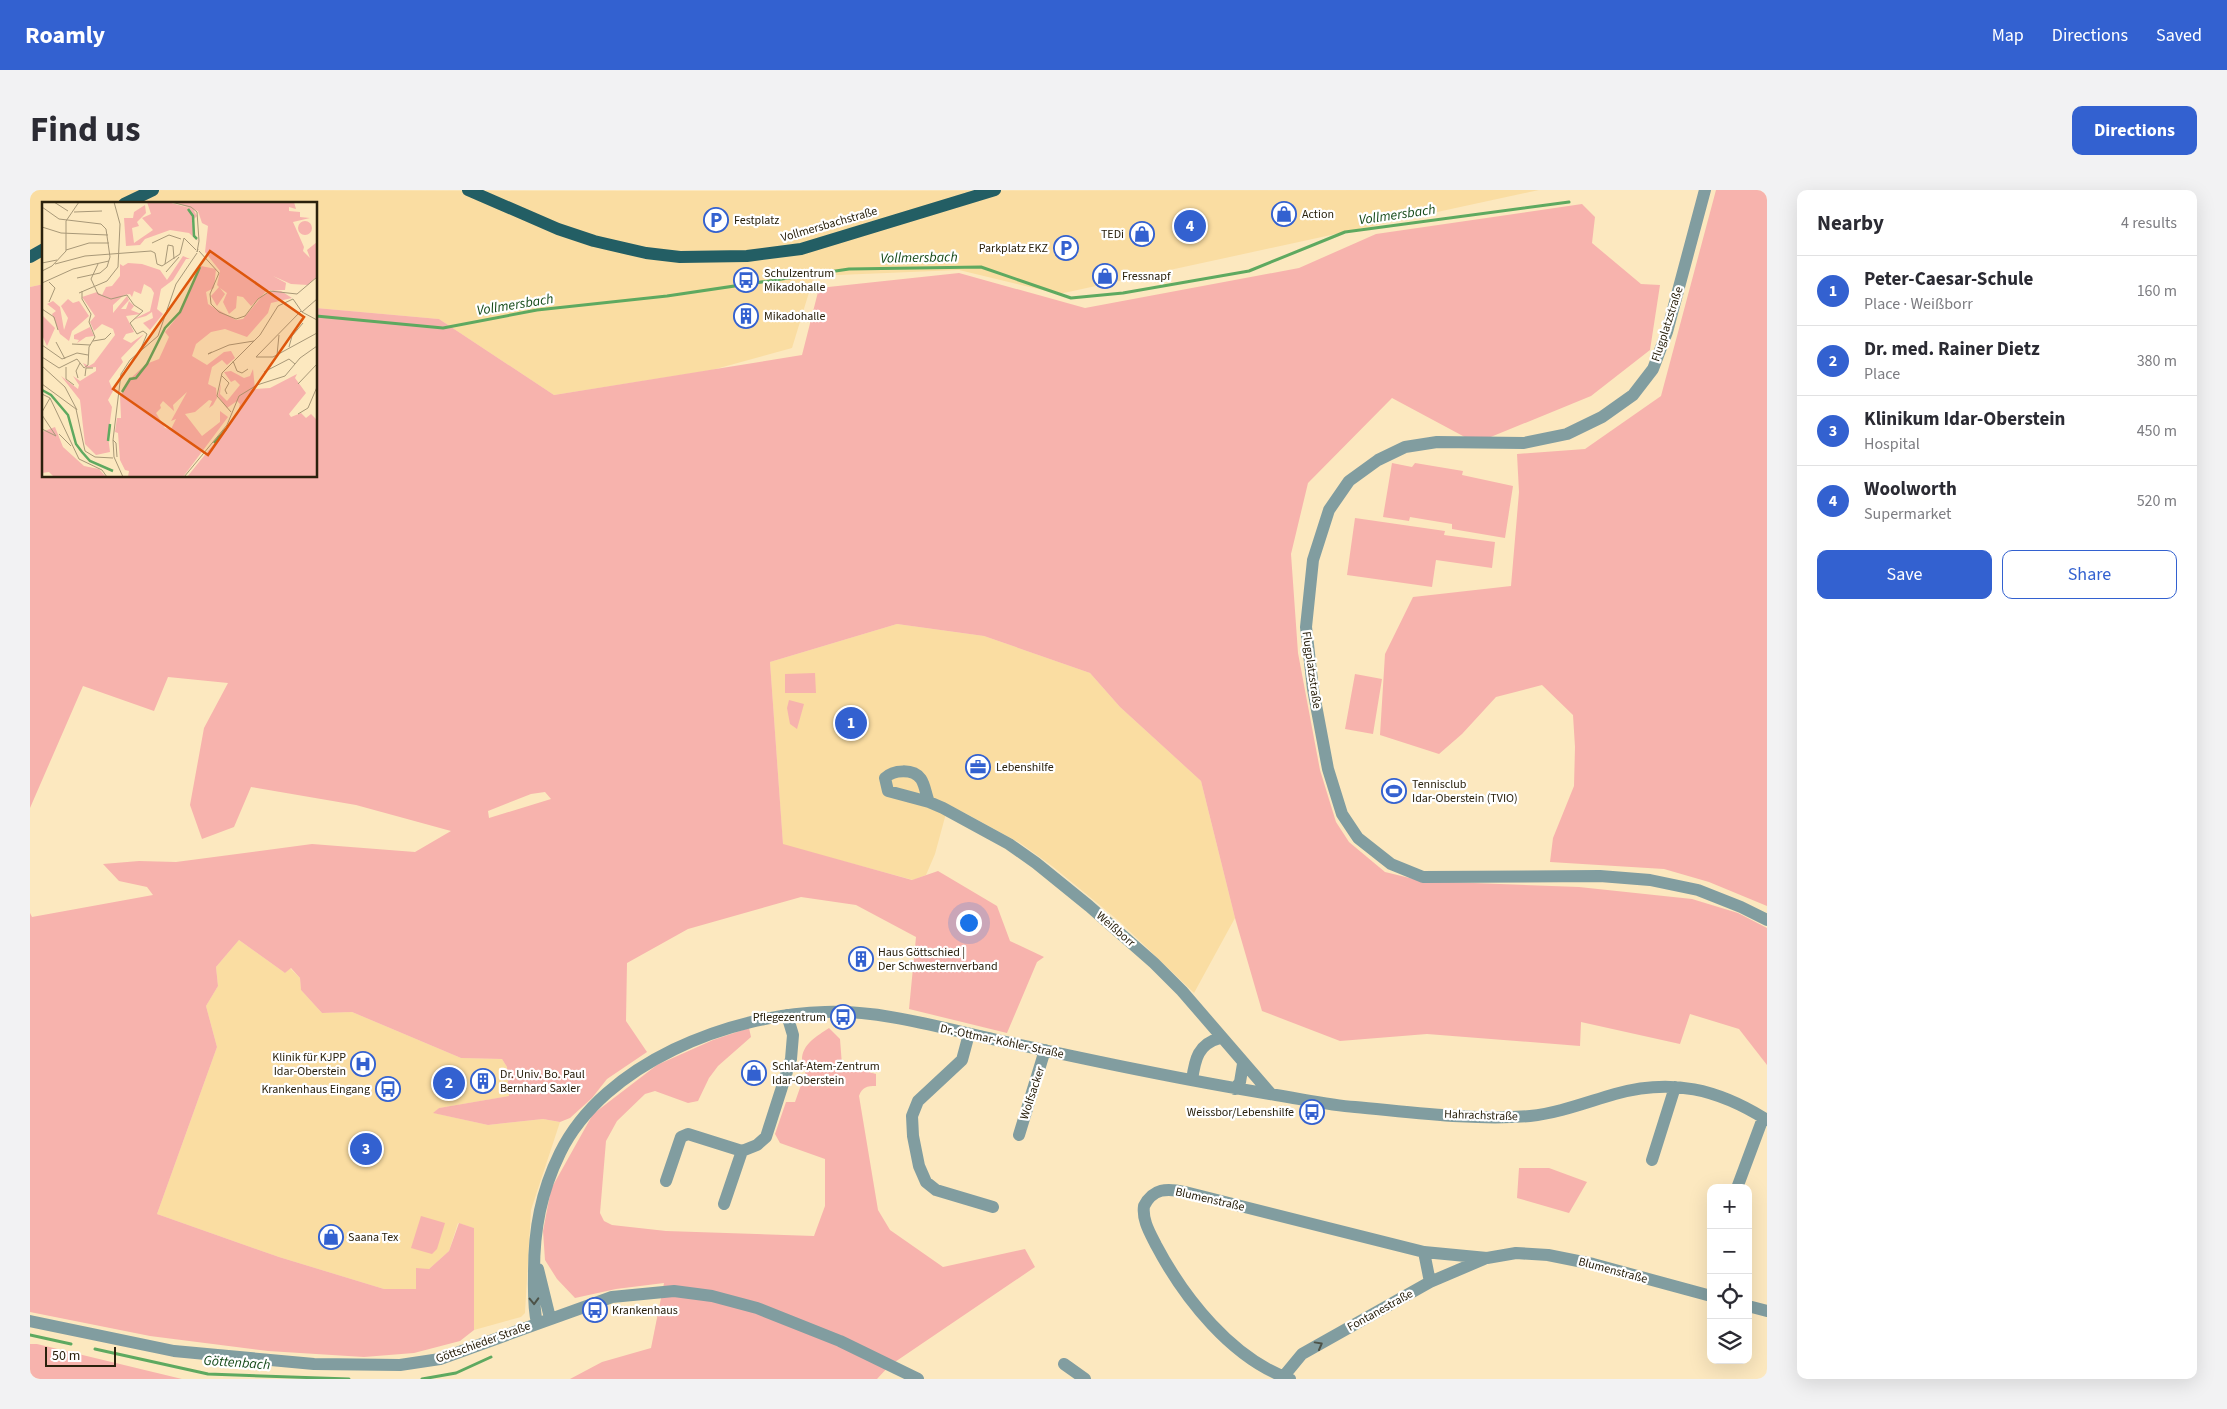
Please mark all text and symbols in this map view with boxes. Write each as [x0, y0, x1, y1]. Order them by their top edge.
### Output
text: Roamly [25, 18, 105, 53]
text: Map [1992, 23, 2024, 48]
text: Directions [2052, 23, 2128, 48]
text: Saved [2156, 23, 2202, 48]
text: Find us [30, 105, 140, 155]
button: Directions [2072, 106, 2197, 155]
water label: Vollmersbach [1357, 200, 1437, 230]
shop icon: Action [1271, 201, 1297, 227]
inset map [42, 202, 318, 478]
street label: Vollmersbachstraße [779, 203, 880, 246]
place label: Action [1302, 206, 1334, 223]
parking icon: Festplatz [703, 207, 729, 233]
pin: 4 [1174, 207, 1206, 245]
text: Nearby [1817, 208, 1884, 238]
place label: Festplatz [734, 212, 779, 229]
text: 4 results [2121, 212, 2177, 234]
shop icon: TEDi [1129, 221, 1155, 247]
place label: TEDi [1101, 226, 1124, 243]
parking icon: Parkplatz EKZ [1053, 235, 1079, 261]
place label: Parkplatz EKZ [979, 240, 1048, 257]
water label: Vollmersbach [880, 247, 958, 269]
shop icon: Fressnapf [1092, 263, 1118, 289]
place label: Schulzentrum Mikadohalle [764, 265, 834, 296]
text: Peter-Caesar-Schule [1864, 266, 2033, 293]
bus stop icon: Schulzentrum Mikadohalle [733, 267, 759, 293]
place label: Fressnapf [1122, 268, 1171, 285]
text: 1 [1829, 280, 1837, 302]
text: 160 m [2137, 280, 2177, 302]
street label: Flugplatzstraße [1647, 284, 1688, 364]
water label: Vollmersbach [475, 289, 555, 321]
text: Place · Weißborr [1864, 293, 1973, 315]
building icon: Mikadohalle [733, 303, 759, 329]
place label: Mikadohalle [764, 308, 825, 325]
text: Dr. med. Rainer Dietz [1864, 336, 2040, 363]
text: 2 [1829, 350, 1837, 372]
text: 380 m [2137, 350, 2177, 372]
text: Place [1864, 363, 1900, 385]
text: Klinikum Idar-Oberstein [1864, 406, 2065, 433]
text: 3 [1829, 420, 1837, 442]
text: 450 m [2137, 420, 2177, 442]
text: Hospital [1864, 433, 1920, 455]
text: Woolworth [1864, 476, 1957, 503]
text: 4 [1829, 490, 1837, 512]
text: 520 m [2137, 490, 2177, 512]
text: Supermarket [1864, 503, 1951, 525]
button: Save [1817, 550, 1992, 599]
button: Share [2002, 550, 2177, 599]
street label: Flugplatzstraße [1298, 630, 1325, 710]
pin: 1 [835, 704, 867, 742]
office icon: Lebenshilfe [965, 754, 991, 780]
place label: Lebenshilfe [996, 759, 1054, 776]
place label: Tennisclub Idar-Oberstein (TVIO) [1412, 776, 1518, 807]
sports icon: Tennisclub Idar-Oberstein (TVIO) [1381, 778, 1407, 804]
street label: Weißborr [1092, 908, 1140, 952]
your location [956, 910, 982, 936]
place label: Haus Göttschied | Der Schwesternverband [878, 944, 998, 975]
building icon: Haus Göttschied | Der Schwesternverband [848, 946, 874, 972]
bus stop icon: Pflegezentrum [830, 1004, 856, 1030]
place label: Pflegezentrum [753, 1009, 826, 1026]
street label: Dr.-Ottmar-Kohler-Straße [938, 1020, 1065, 1063]
place label: Klinik für KJPP Idar-Oberstein [272, 1049, 346, 1080]
hospital icon: Klinik für KJPP Idar-Oberstein [350, 1051, 376, 1077]
place label: Schlaf-Atem-Zentrum Idar-Oberstein [772, 1058, 880, 1089]
shop icon: Schlaf-Atem-Zentrum Idar-Oberstein [741, 1060, 767, 1086]
pin: 2 [433, 1064, 465, 1102]
street label: Wolfsacker [1016, 1064, 1049, 1122]
place label: Dr. Univ. Bo. Paul Bernhard Saxler [500, 1066, 585, 1097]
building icon: Dr. Univ. Bo. Paul Bernhard Saxler [470, 1068, 496, 1094]
bus stop icon: Krankenhaus Eingang [375, 1076, 401, 1102]
place label: Krankenhaus Eingang [261, 1081, 370, 1098]
bus stop icon: Weissbor/Lebenshilfe [1299, 1099, 1325, 1125]
place label: Weissbor/Lebenshilfe [1187, 1104, 1294, 1121]
street label: Hahrachstraße [1444, 1106, 1518, 1125]
pin: 3 [350, 1130, 382, 1168]
street label: Blumenstraße [1174, 1183, 1246, 1216]
map controls [1707, 1184, 1752, 1364]
button: + [1707, 1184, 1752, 1229]
shop icon: Saana Tex [318, 1224, 344, 1250]
place label: Saana Tex [348, 1229, 399, 1246]
button: − [1707, 1229, 1752, 1274]
street label: Blumenstraße [1577, 1253, 1649, 1288]
button: locate [1707, 1274, 1752, 1319]
street label: Fontanestraße [1344, 1285, 1416, 1336]
bus stop icon: Krankenhaus [582, 1297, 608, 1323]
one-way arrow [529, 1298, 539, 1305]
place label: Krankenhaus [612, 1302, 678, 1319]
street label: Göttschieder Straße [433, 1317, 533, 1367]
button: layers [1707, 1319, 1752, 1364]
one-way arrow [1314, 1341, 1323, 1351]
scale bar [45, 1344, 116, 1367]
text: 50 m [52, 1346, 80, 1366]
water label: Göttenbach [203, 1351, 271, 1375]

